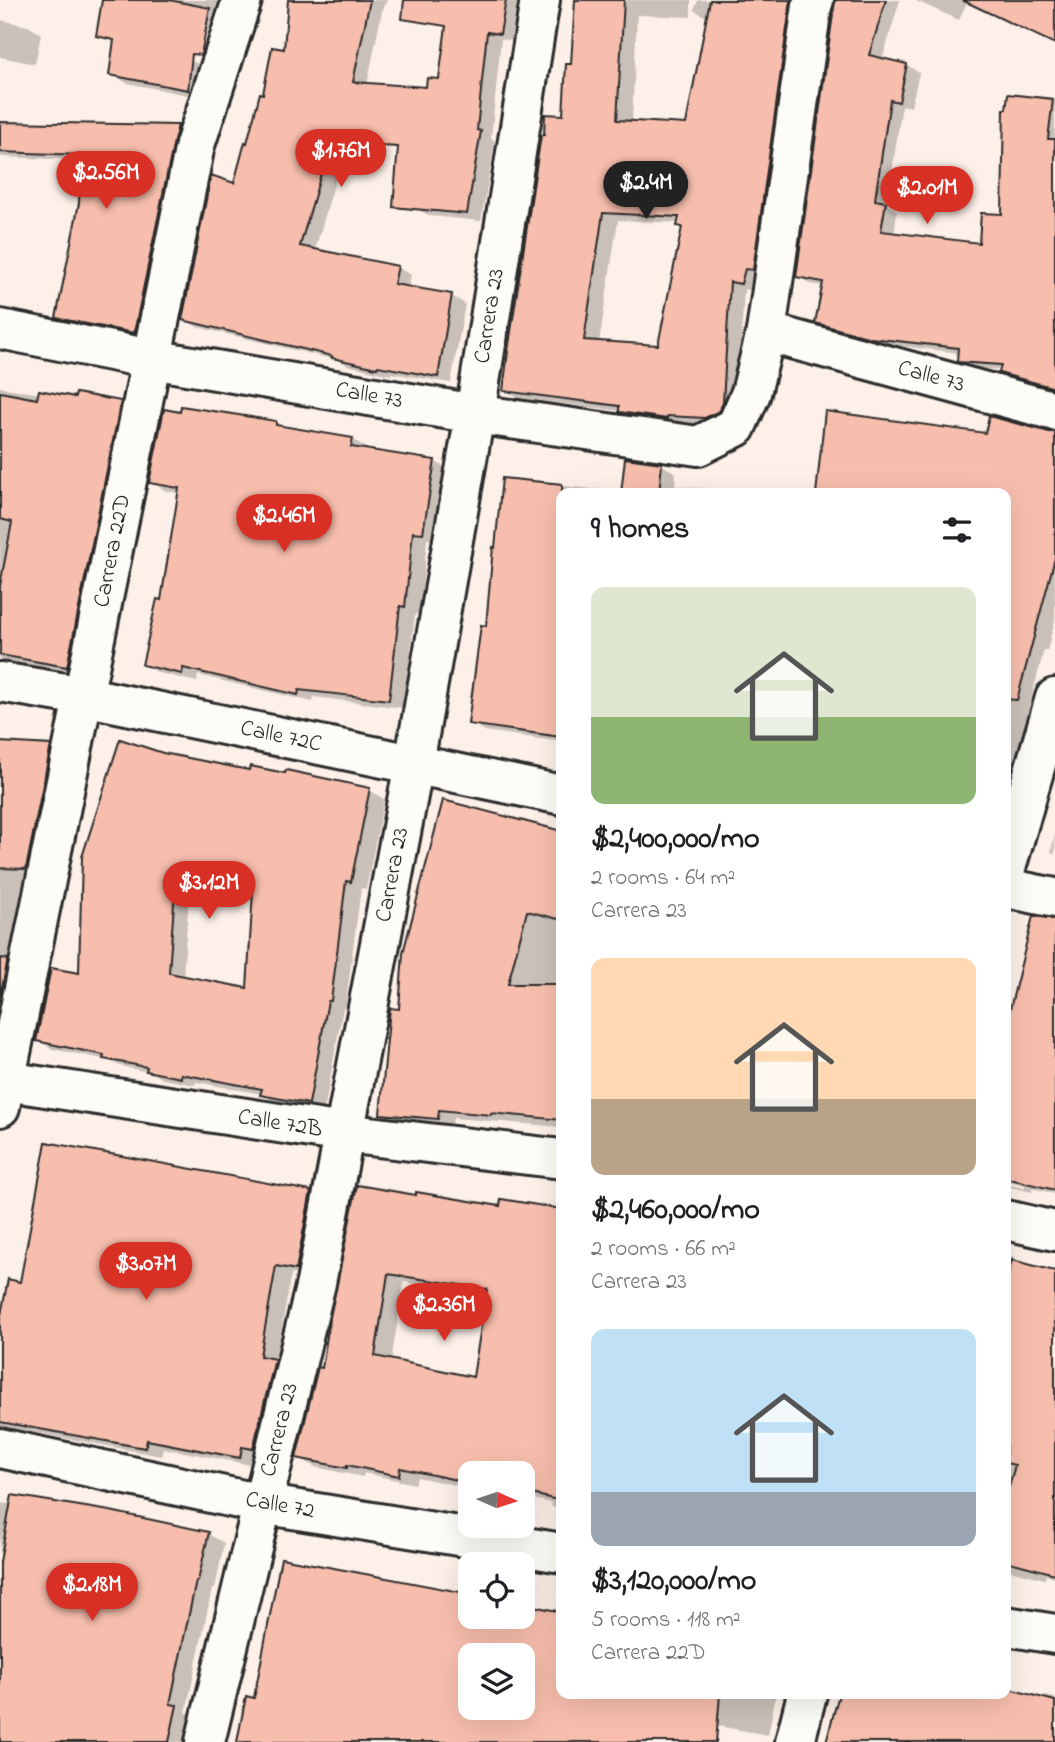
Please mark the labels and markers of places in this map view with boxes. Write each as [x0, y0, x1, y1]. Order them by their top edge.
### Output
pin: $1.76M [284, 130, 398, 189]
pin: $2.56M [49, 152, 163, 211]
pin: $2.4M [597, 162, 695, 221]
pin: $2.01M [870, 166, 984, 226]
pin: $2.46M [227, 494, 341, 554]
pin: $3.12M [152, 862, 266, 921]
pin: $3.07M [89, 1242, 203, 1302]
pin: $2.36M [387, 1284, 501, 1343]
pin: $2.18M [35, 1564, 149, 1623]

